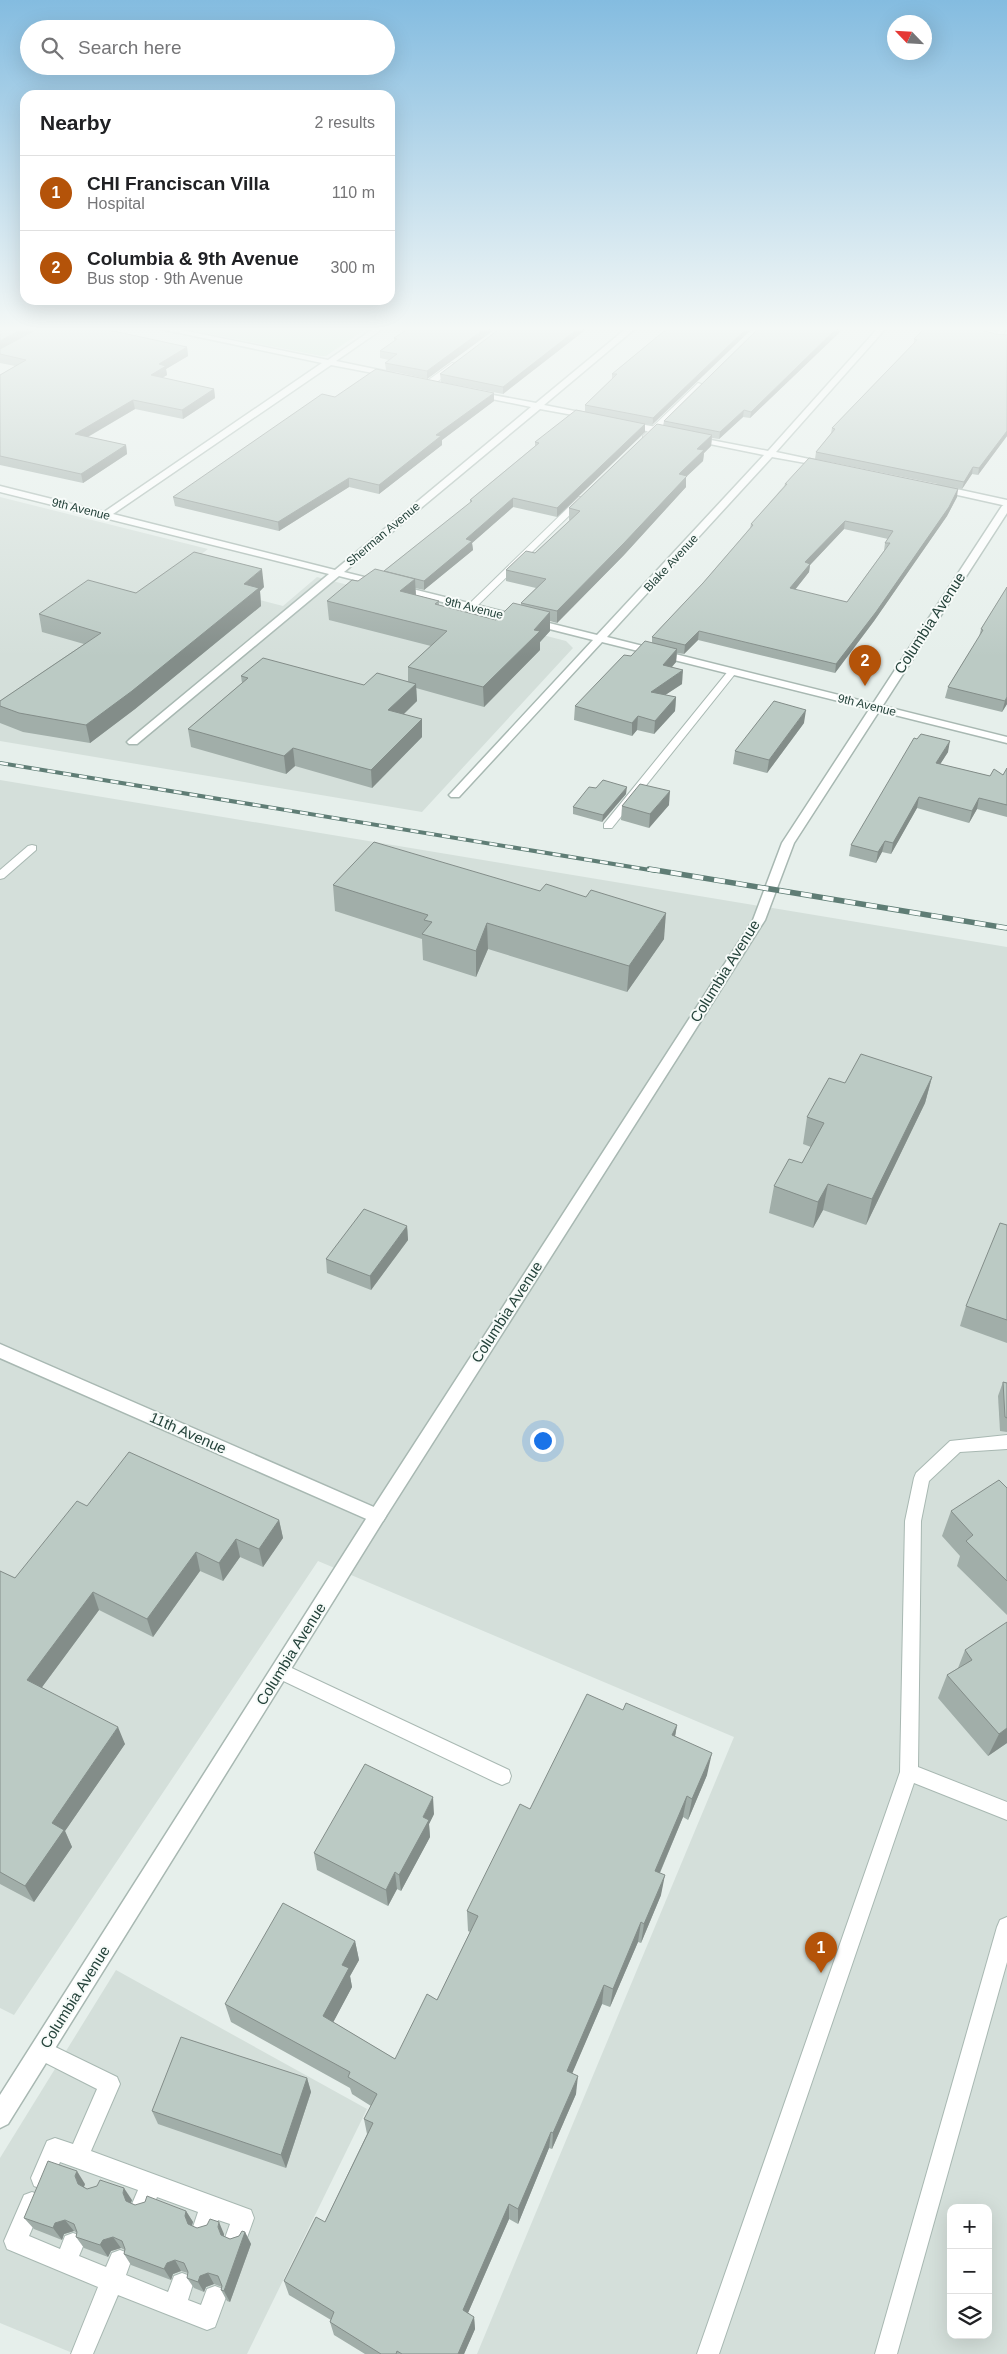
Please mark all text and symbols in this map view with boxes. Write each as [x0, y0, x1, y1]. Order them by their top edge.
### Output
north arrow [887, 15, 932, 60]
search box [20, 20, 395, 75]
icon: search [38, 34, 66, 62]
text: Search here [78, 37, 182, 58]
text: Nearby [40, 111, 111, 134]
text: 2 results [315, 114, 375, 131]
text: CHI Franciscan Villa [87, 173, 269, 194]
text: 1 [52, 184, 60, 201]
text: 110 m [332, 184, 375, 201]
text: Hospital [87, 195, 145, 212]
text: Columbia & 9th Avenue [87, 248, 299, 269]
text: 2 [52, 259, 60, 276]
text: 300 m [331, 259, 375, 276]
text: Bus stop · 9th Avenue [87, 270, 243, 287]
street label: 9th Avenue [50, 495, 112, 523]
street label: Sherman Avenue [343, 499, 423, 569]
street label: Blake Avenue [641, 531, 701, 595]
street label: Columbia Avenue [891, 569, 969, 677]
street label: 9th Avenue [443, 594, 505, 622]
pin: 2 [849, 645, 881, 686]
street label: 9th Avenue [836, 691, 898, 719]
street label: Columbia Avenue [686, 916, 763, 1025]
street label: Columbia Avenue [468, 1258, 546, 1366]
street label: 11th Avenue [147, 1408, 229, 1457]
your location [530, 1428, 556, 1454]
street label: Columbia Avenue [252, 1599, 329, 1708]
pin: 1 [805, 1932, 837, 1973]
street label: Columbia Avenue [36, 1942, 113, 2051]
map controls [947, 2204, 992, 2339]
button: + [947, 2204, 992, 2249]
button: − [947, 2249, 992, 2294]
button: layers [947, 2294, 992, 2339]

